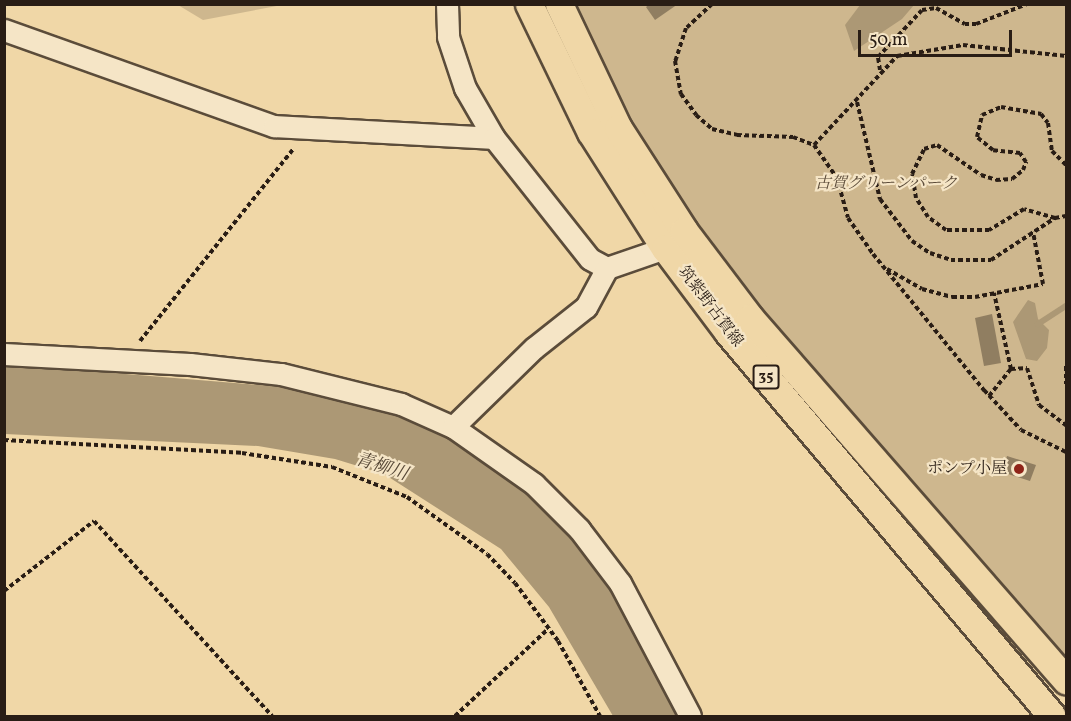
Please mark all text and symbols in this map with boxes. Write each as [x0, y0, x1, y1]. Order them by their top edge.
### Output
scale bar [861, 18, 1016, 56]
text: 50 m [869, 28, 908, 53]
park label: 古賀グリーンパーク [814, 174, 958, 194]
street label: 筑紫野古賀線 [673, 263, 747, 351]
road number: 35 [752, 365, 780, 389]
water label: 青柳川 [352, 449, 410, 487]
place label: ポンプ小屋 [927, 459, 1007, 479]
marker: ポンプ小屋 [1012, 462, 1026, 476]

